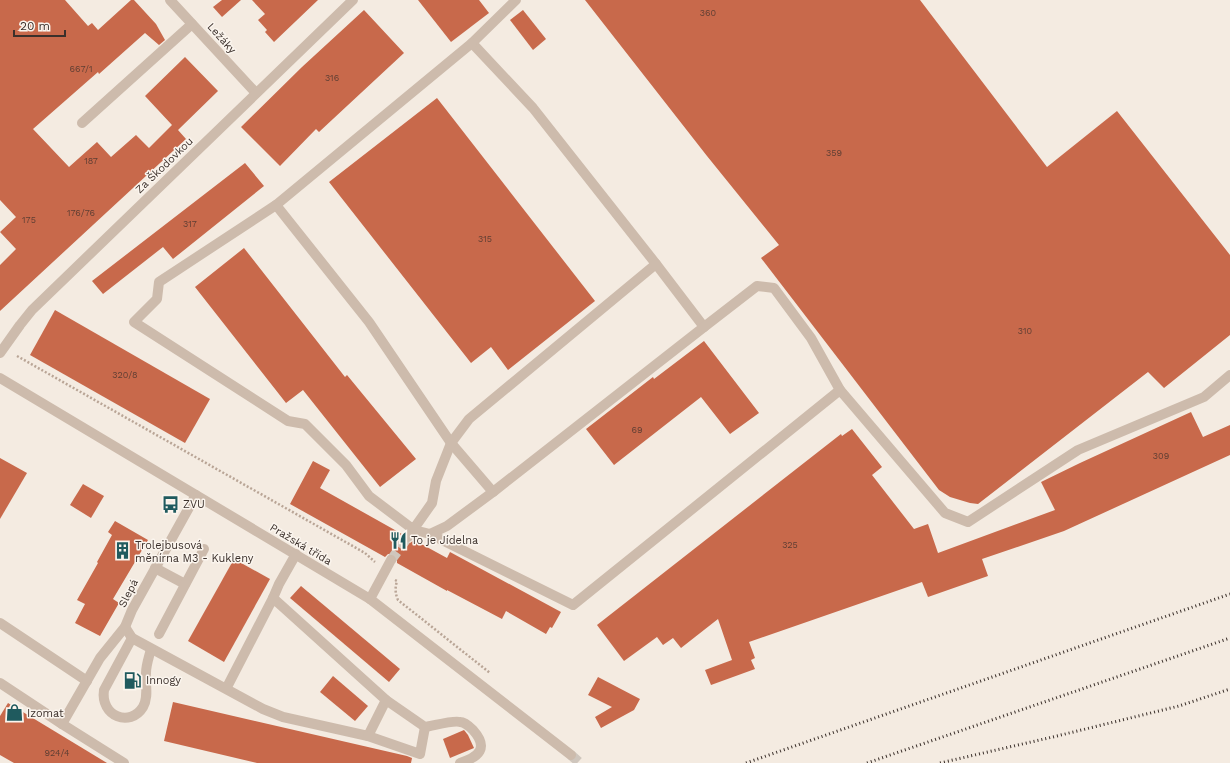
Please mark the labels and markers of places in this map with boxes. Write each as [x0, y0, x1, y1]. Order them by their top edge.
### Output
bus stop icon: ZVU [160, 494, 180, 514]
place label: ZVU [183, 498, 205, 511]
restaurant icon: To je Jídelna [388, 530, 408, 550]
place label: To je Jídelna [411, 534, 478, 547]
place label: Trolejbusová měnírna M3 - Kukleny [135, 539, 254, 565]
building icon: Trolejbusová měnírna M3 - Kukleny [112, 541, 132, 561]
fuel station icon: Innogy [123, 670, 143, 690]
place label: Innogy [146, 674, 181, 687]
shop icon: Izomat [4, 703, 24, 723]
place label: Izomat [27, 707, 64, 720]

